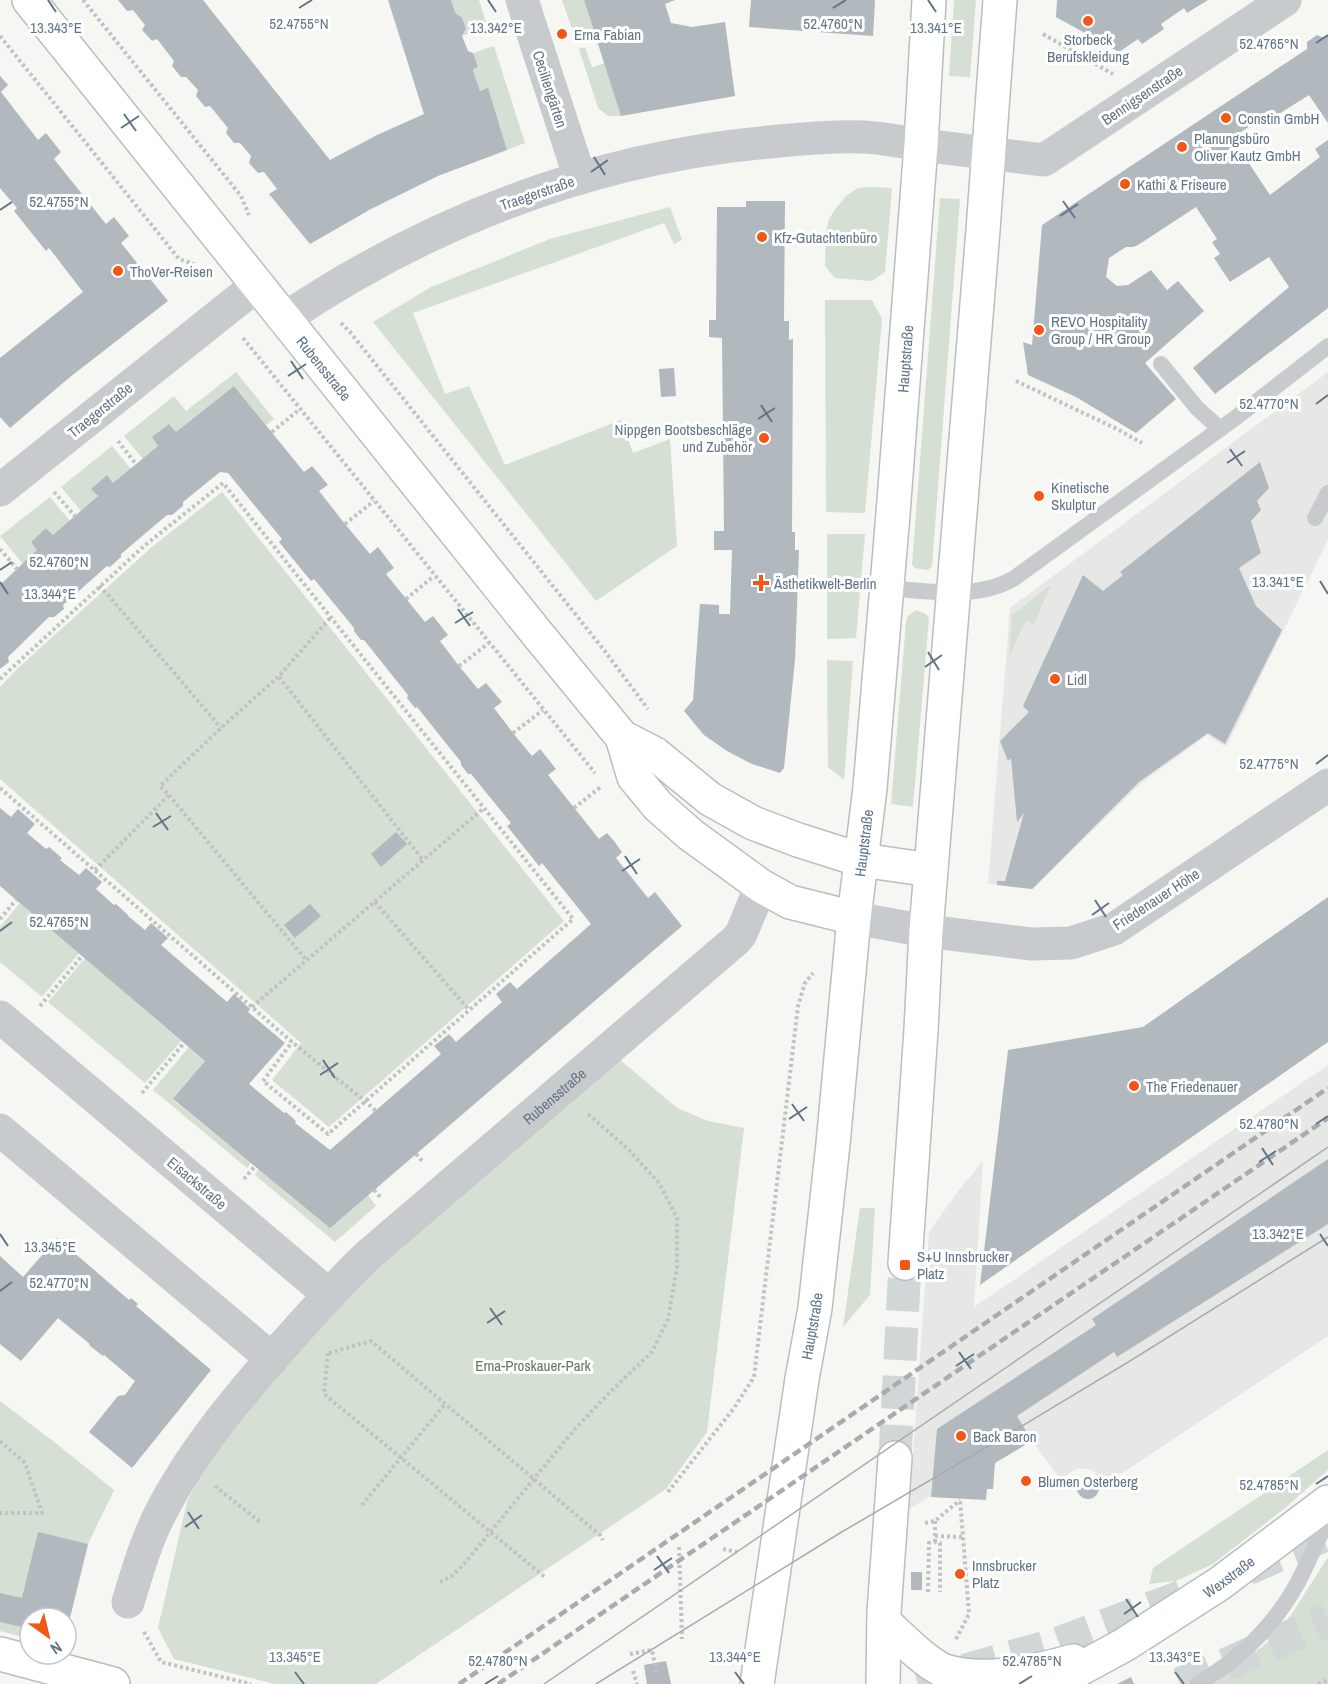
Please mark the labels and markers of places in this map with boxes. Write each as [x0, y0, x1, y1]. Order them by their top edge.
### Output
marker: Storbeck Berufskleidung [1081, 14, 1095, 28]
place label: Erna Fabian [574, 24, 641, 45]
marker: Erna Fabian [555, 27, 569, 41]
place label: Storbeck Berufskleidung [1047, 29, 1129, 67]
place label: Constin GmbH [1238, 108, 1319, 129]
marker: Constin GmbH [1219, 111, 1233, 125]
place label: Planungsbüro Oliver Kautz GmbH [1194, 128, 1301, 166]
marker: Planungsbüro Oliver Kautz GmbH [1175, 140, 1189, 154]
place label: Kathi & Friseure [1137, 174, 1227, 195]
marker: Kathi & Friseure [1118, 177, 1132, 191]
place label: Kfz-Gutachtenbüro [774, 227, 877, 248]
marker: Kfz-Gutachtenbüro [755, 230, 769, 244]
place label: ThoVer-Reisen [130, 261, 213, 282]
marker: ThoVer-Reisen [111, 264, 125, 278]
place label: REVO Hospitality Group / HR Group [1051, 311, 1151, 349]
marker: REVO Hospitality Group / HR Group [1032, 323, 1046, 337]
place label: Nippgen Bootsbeschläge und Zubehör [615, 419, 752, 457]
marker: Nippgen Bootsbeschläge und Zubehör [757, 431, 771, 445]
place label: Kinetische Skulptur [1051, 477, 1109, 515]
marker: Kinetische Skulptur [1032, 489, 1046, 503]
place label: Ästhetikwelt-Berlin [773, 573, 877, 594]
marker: Ästhetikwelt-Berlin [752, 574, 770, 592]
place label: Lidl [1067, 669, 1087, 690]
marker: Lidl [1048, 672, 1062, 686]
place label: The Friedenauer [1146, 1076, 1238, 1097]
marker: The Friedenauer [1127, 1079, 1141, 1093]
place label: S+U Innsbrucker Platz [917, 1246, 1009, 1284]
marker: S+U Innsbrucker Platz [898, 1258, 912, 1272]
place label: Back Baron [973, 1426, 1037, 1447]
marker: Back Baron [954, 1429, 968, 1443]
place label: Blumen Osterberg [1038, 1471, 1138, 1492]
marker: Blumen Osterberg [1019, 1474, 1033, 1488]
place label: Innsbrucker Platz [972, 1555, 1036, 1593]
marker: Innsbrucker Platz [953, 1567, 967, 1581]

